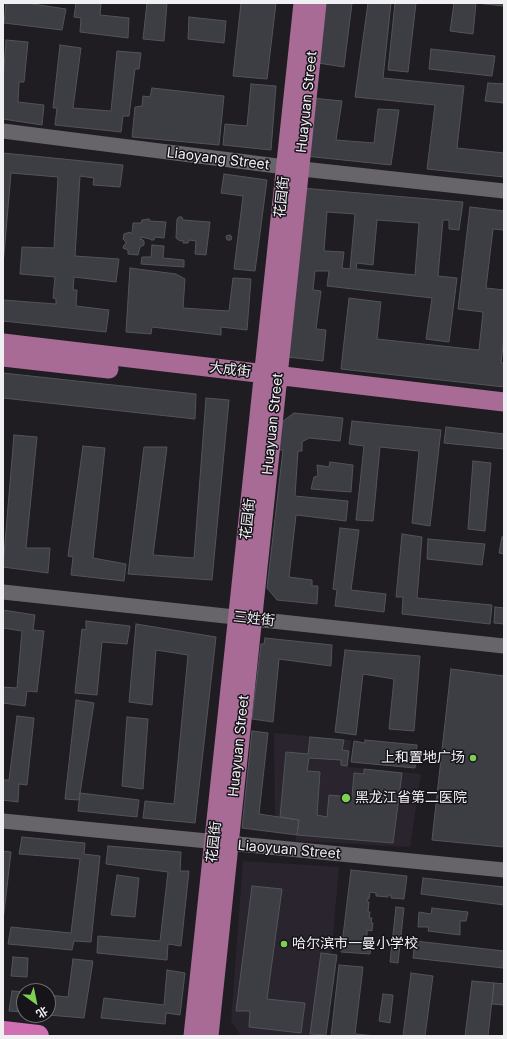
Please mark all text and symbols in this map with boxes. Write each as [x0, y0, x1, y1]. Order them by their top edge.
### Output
street label: Huayuan Street [293, 50, 321, 154]
street label: Liaoyang Street [166, 144, 270, 174]
street label: 花园街 [271, 175, 293, 219]
street label: 大成街 [208, 359, 252, 381]
street label: Huayuan Street [259, 372, 287, 476]
street label: 花园街 [237, 497, 259, 541]
street label: 三姓街 [232, 608, 276, 630]
street label: Huayuan Street [225, 694, 253, 798]
place label: 上和置地广场 [381, 750, 465, 766]
marker: 上和置地广场 [468, 753, 478, 763]
place label: 黑龙江省第二医院 [355, 790, 467, 806]
marker: 黑龙江省第二医院 [340, 792, 352, 804]
street label: 花园街 [203, 820, 225, 864]
street label: Liaoyuan Street [237, 837, 341, 863]
place label: 哈尔滨市一曼小学校 [292, 936, 418, 952]
marker: 哈尔滨市一曼小学校 [279, 939, 289, 949]
north arrow [16, 983, 56, 1023]
text: 北 [34, 1003, 50, 1021]

